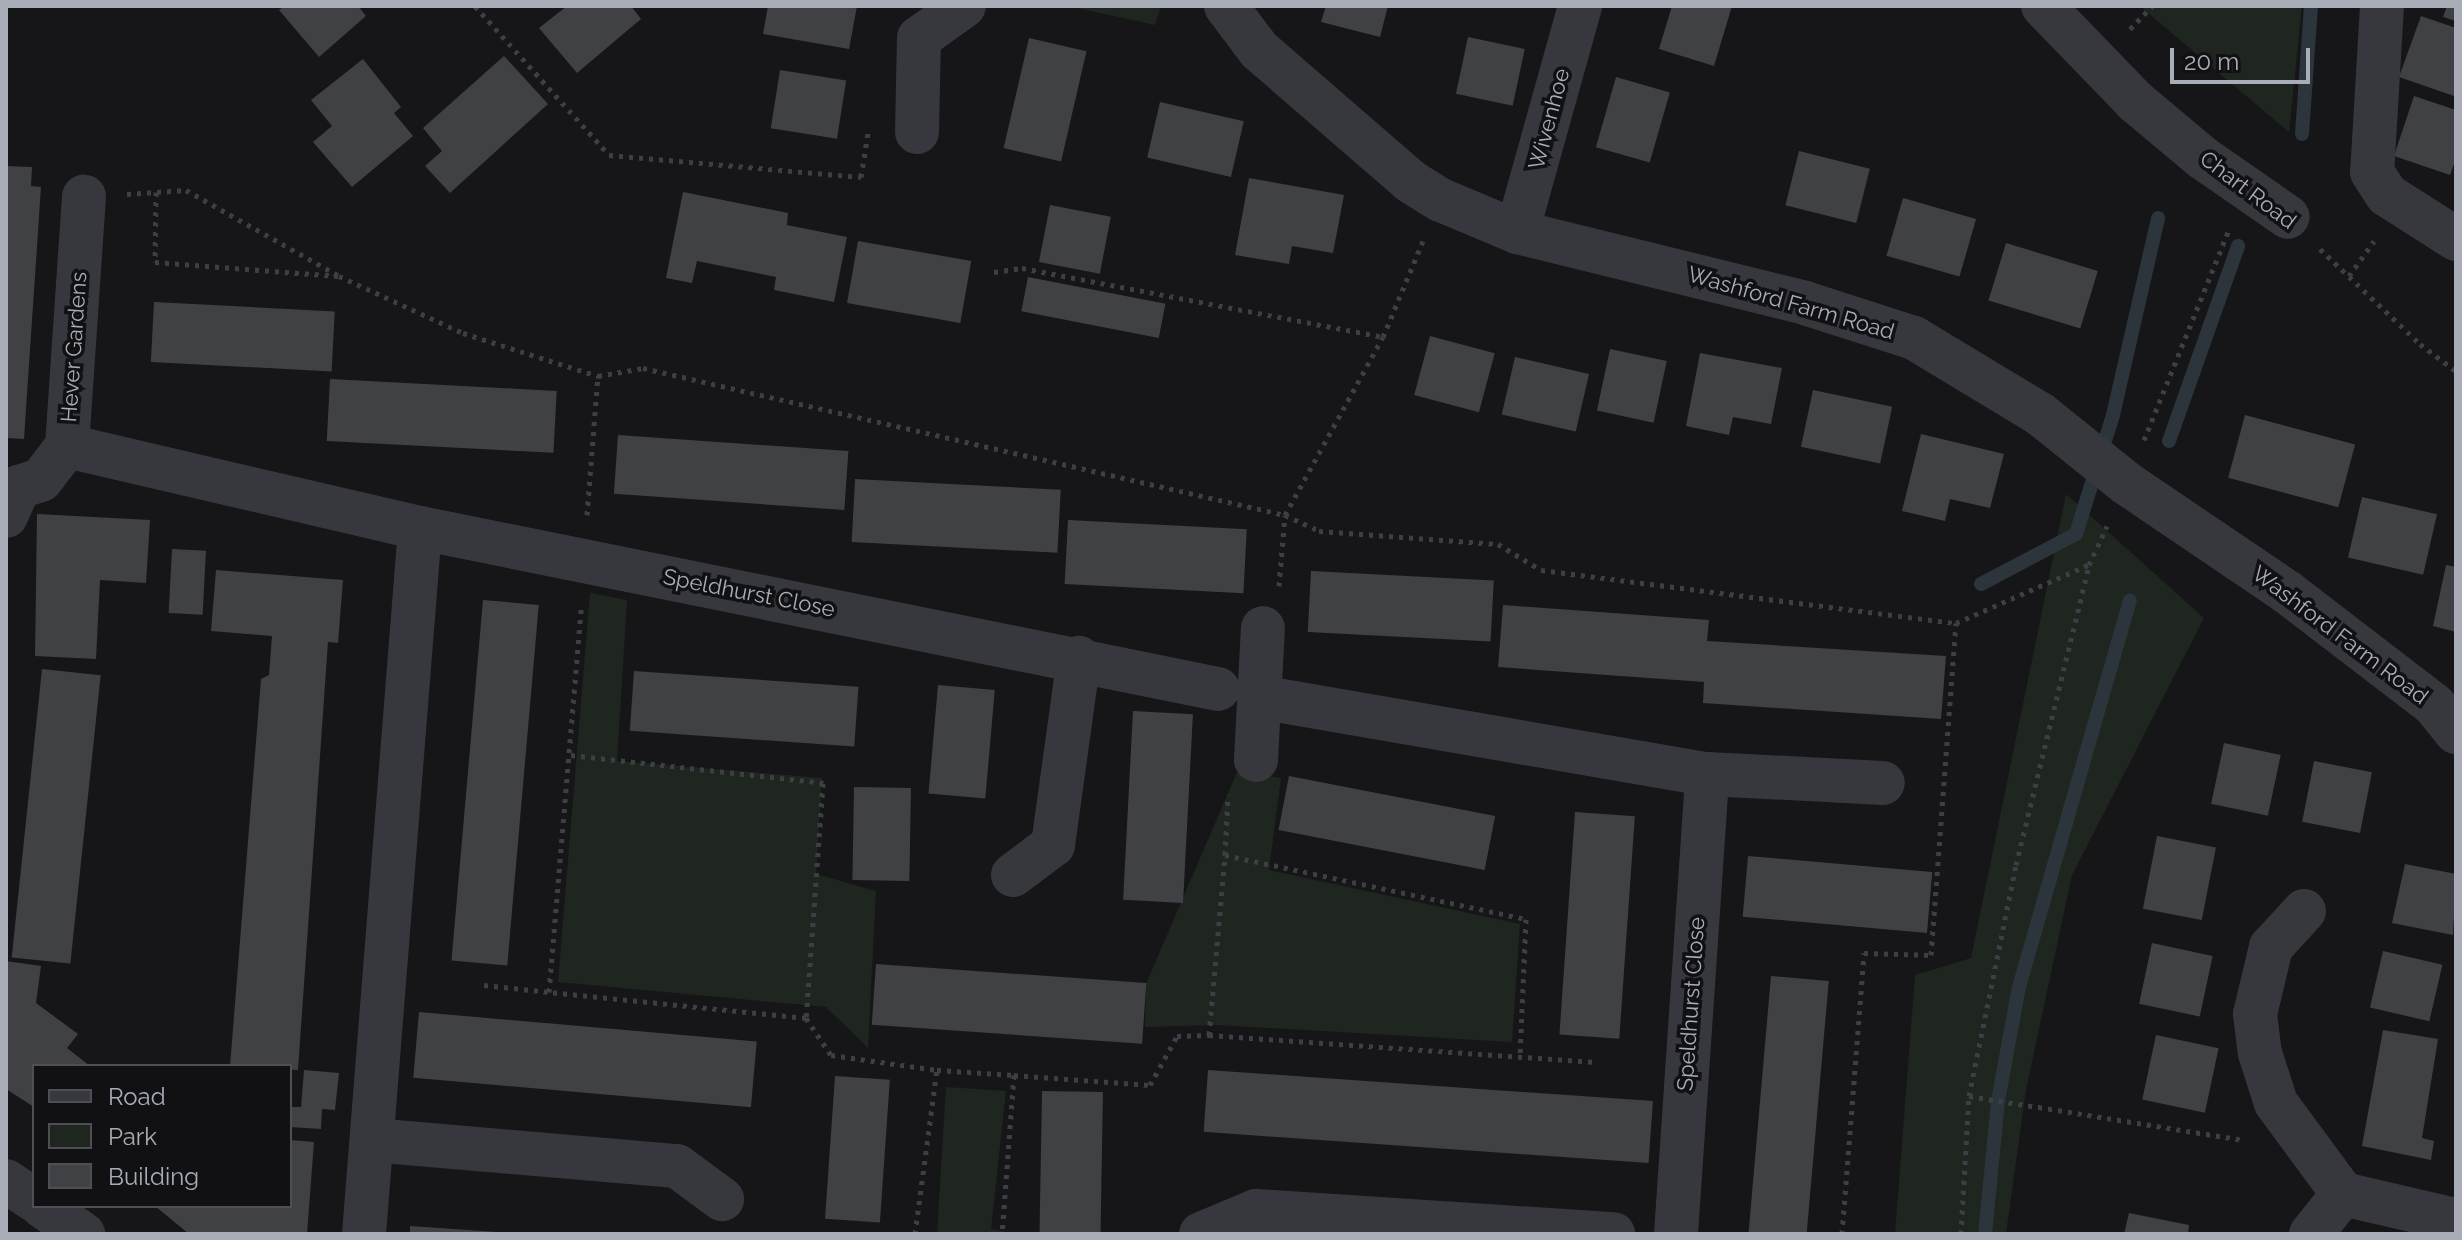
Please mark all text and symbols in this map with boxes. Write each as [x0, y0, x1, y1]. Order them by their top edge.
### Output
scale bar [2174, 32, 2314, 82]
text: 20 m [2184, 47, 2239, 76]
street label: Wivenhoe [1523, 65, 1575, 173]
street label: Chart Road [2195, 145, 2301, 235]
street label: Washford Farm Road [1685, 261, 1897, 345]
street label: Hever Gardens [56, 271, 92, 423]
street label: Washford Farm Road [2247, 560, 2433, 710]
street label: Speldhurst Close [661, 563, 837, 623]
street label: Speldhurst Close [1672, 916, 1710, 1092]
legend [32, 1064, 292, 1208]
text: Road [108, 1082, 166, 1111]
text: Park [108, 1122, 157, 1151]
text: Building [108, 1162, 199, 1191]

